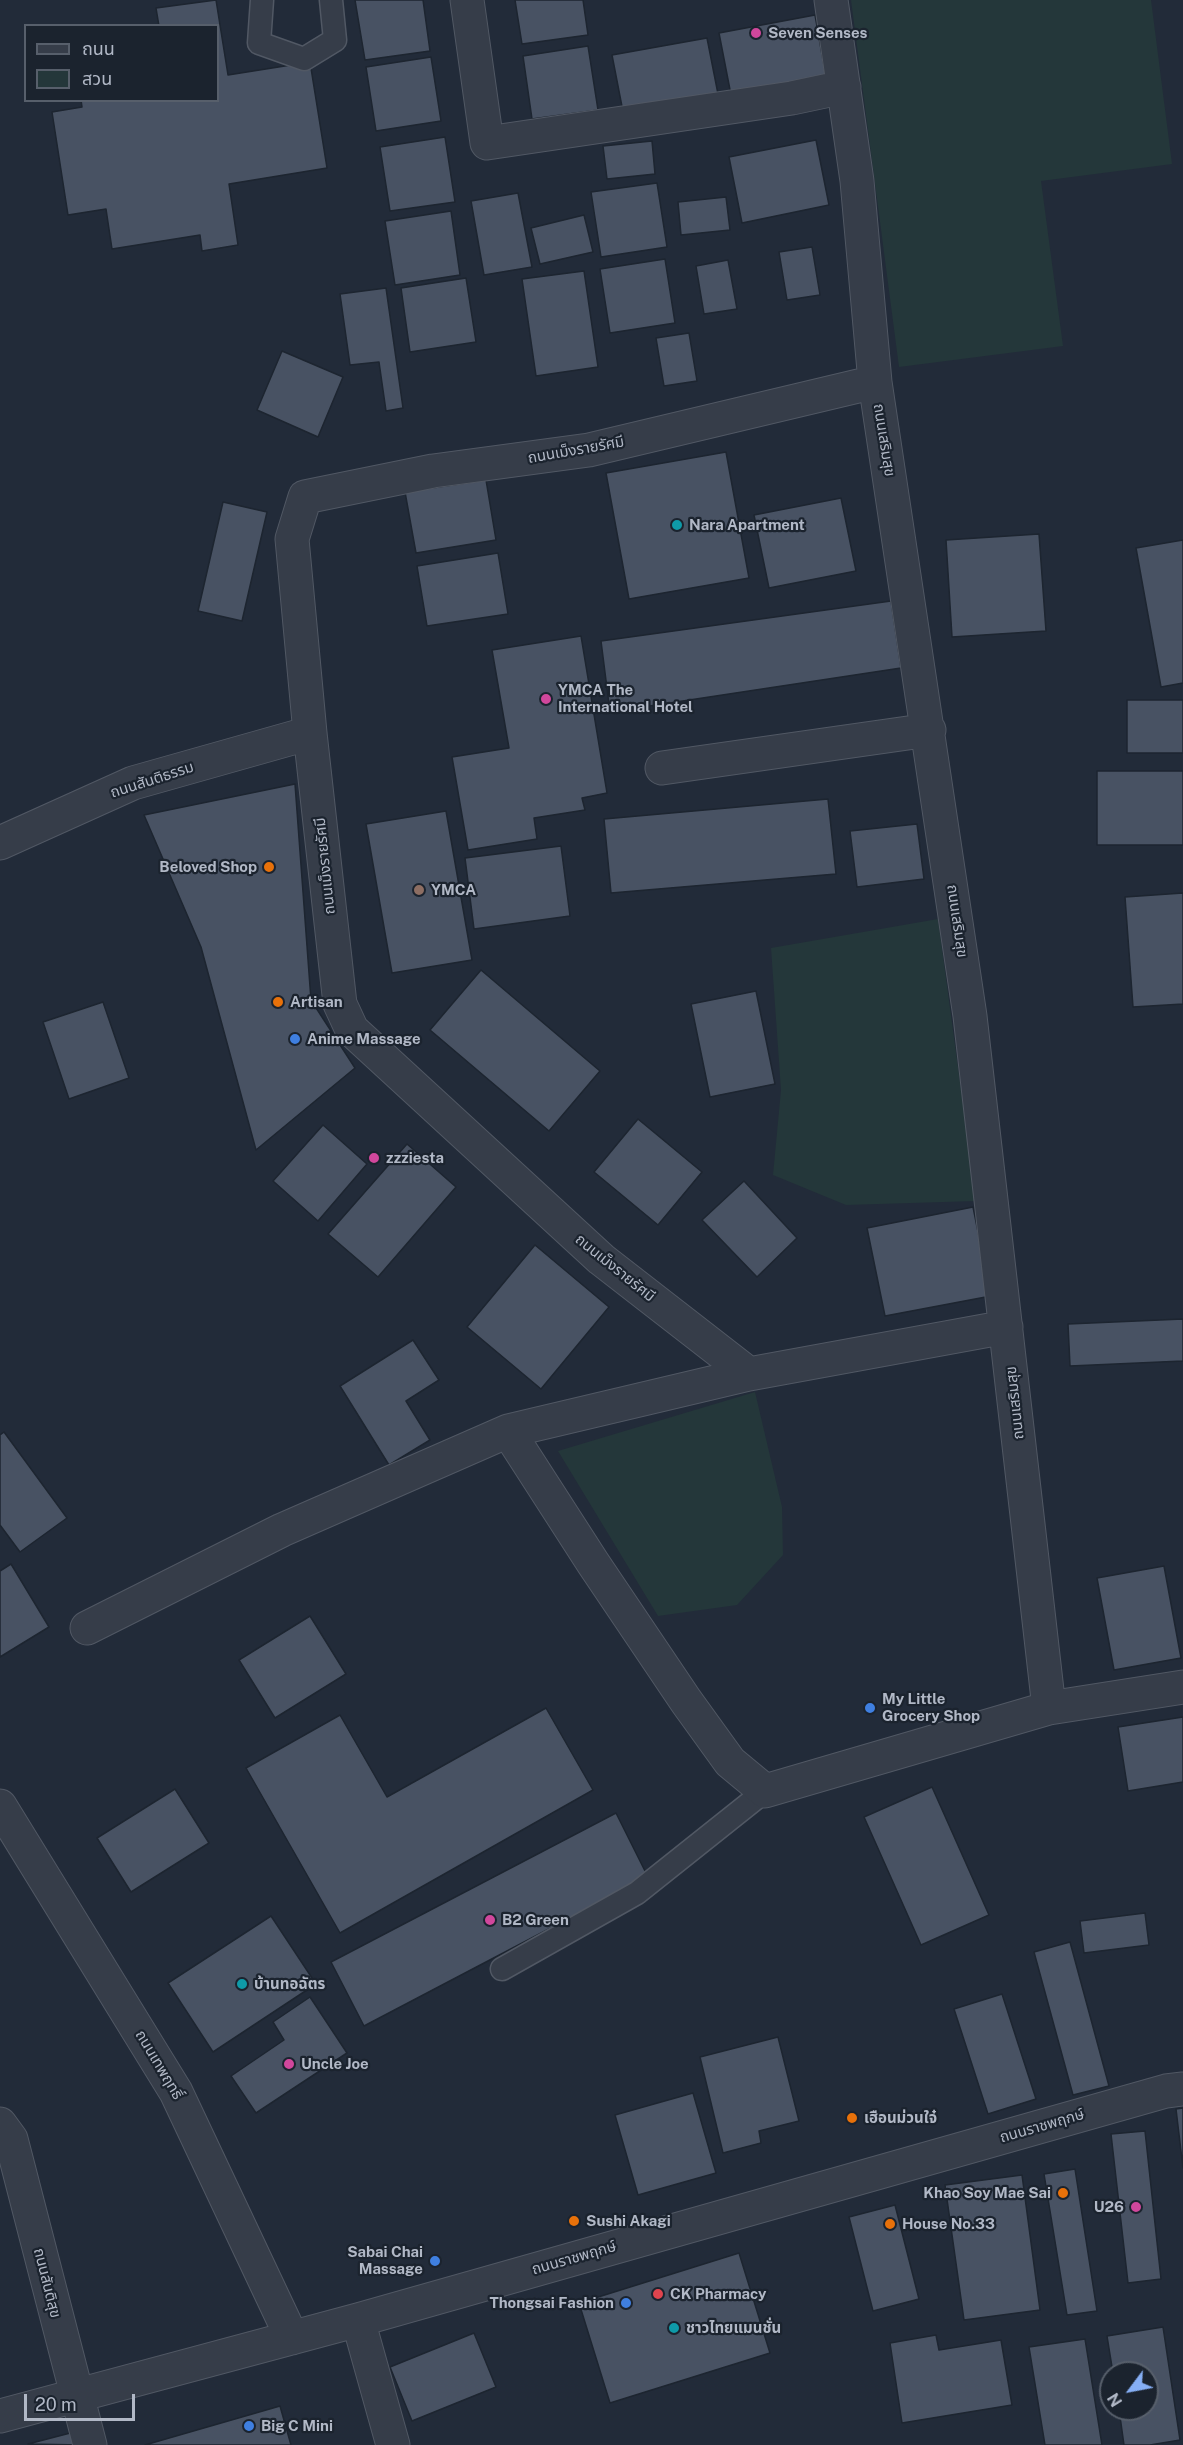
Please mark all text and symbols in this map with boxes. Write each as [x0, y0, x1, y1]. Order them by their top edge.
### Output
legend [24, 24, 219, 102]
place label: Seven Senses [768, 24, 867, 42]
marker: Seven Senses [749, 26, 763, 40]
text: ถนน [82, 38, 115, 59]
text: สวน [82, 68, 112, 89]
street label: ถนนเสริมสุข [869, 402, 899, 478]
street label: ถนนเม็งรายรัศมี [526, 433, 626, 467]
place label: Nara Apartment [689, 516, 805, 534]
marker: Nara Apartment [670, 518, 684, 532]
place label: YMCA The International Hotel [558, 681, 693, 716]
marker: YMCA The International Hotel [539, 692, 553, 706]
street label: ถนนสันติธรรม [108, 758, 196, 802]
street label: ถนนเม็งรายรัศมี [311, 817, 339, 915]
place label: Beloved Shop [159, 858, 257, 876]
marker: Beloved Shop [262, 860, 276, 874]
place label: YMCA [431, 881, 476, 899]
marker: YMCA [412, 883, 426, 897]
street label: ถนนเสริมสุข [943, 883, 971, 959]
place label: Artisan [290, 993, 343, 1011]
marker: Artisan [271, 995, 285, 1009]
place label: Anime Massage [307, 1030, 421, 1048]
marker: Anime Massage [288, 1032, 302, 1046]
place label: zzziesta [386, 1149, 444, 1167]
marker: zzziesta [367, 1151, 381, 1165]
street label: ถนนเม็งรายรัศมี [571, 1230, 659, 1306]
street label: ถนนเสริมสุข [1002, 1365, 1028, 1441]
place label: My Little Grocery Shop [882, 1690, 980, 1725]
marker: My Little Grocery Shop [863, 1701, 877, 1715]
place label: B2 Green [502, 1911, 569, 1929]
marker: B2 Green [483, 1913, 497, 1927]
place label: บ้านทอฉัตร [254, 1975, 325, 1993]
marker: บ้านทอฉัตร [235, 1977, 249, 1991]
street label: ถนนเทพฤทธิ์ [131, 2027, 187, 2103]
place label: Uncle Joe [301, 2055, 369, 2073]
marker: Uncle Joe [282, 2057, 296, 2071]
street label: ถนนราชพฤกษ์ [998, 2105, 1086, 2147]
place label: เฮือนม่วนใจ๋ [864, 2109, 937, 2127]
marker: เฮือนม่วนใจ๋ [845, 2111, 859, 2125]
place label: Khao Soy Mae Sai [923, 2184, 1051, 2202]
marker: Khao Soy Mae Sai [1056, 2186, 1070, 2200]
place label: U26 [1094, 2198, 1124, 2216]
marker: U26 [1129, 2200, 1143, 2214]
place label: Sushi Akagi [586, 2212, 671, 2230]
marker: Sushi Akagi [567, 2214, 581, 2228]
place label: House No.33 [902, 2215, 995, 2233]
marker: House No.33 [883, 2217, 897, 2231]
street label: ถนนราชพฤกษ์ [530, 2237, 618, 2279]
place label: Sabai Chai Massage [347, 2243, 423, 2278]
street label: ถนนสันติสุข [30, 2246, 64, 2320]
marker: Sabai Chai Massage [428, 2254, 442, 2268]
place label: CK Pharmacy [670, 2285, 767, 2303]
marker: CK Pharmacy [651, 2287, 665, 2301]
place label: Thongsai Fashion [489, 2294, 614, 2312]
marker: Thongsai Fashion [619, 2296, 633, 2310]
place label: ชาวไทยแมนชั่น [686, 2319, 781, 2337]
marker: ชาวไทยแมนชั่น [667, 2321, 681, 2335]
north arrow [1099, 2361, 1159, 2421]
scale bar [27, 2382, 138, 2420]
text: N [1104, 2389, 1126, 2410]
text: 20 m [35, 2394, 77, 2415]
place label: Big C Mini [261, 2417, 333, 2435]
marker: Big C Mini [242, 2419, 256, 2433]

